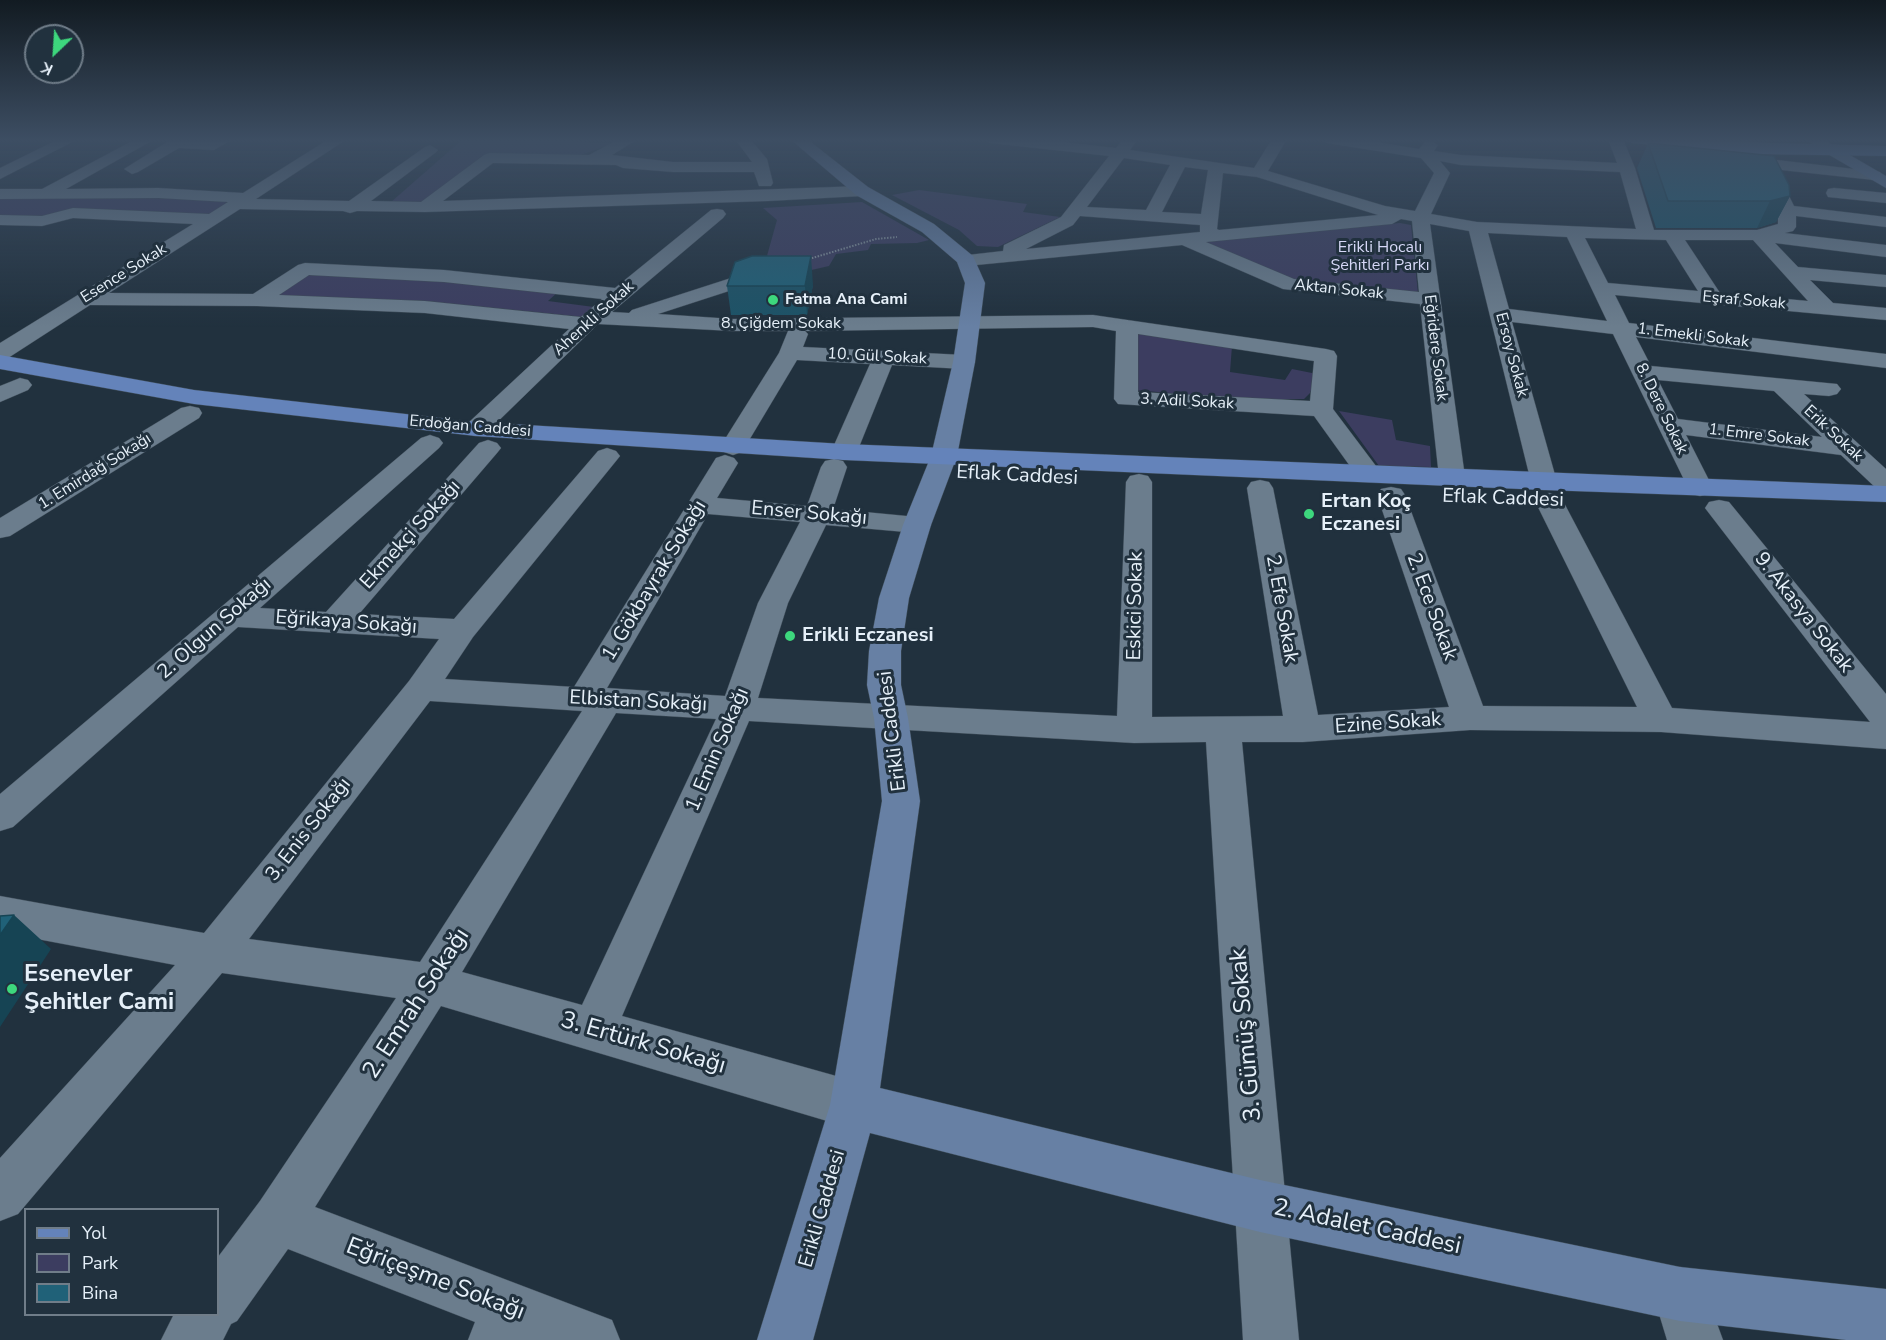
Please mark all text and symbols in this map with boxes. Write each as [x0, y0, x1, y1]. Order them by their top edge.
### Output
north arrow [24, 24, 84, 84]
text: K [38, 56, 57, 81]
park label: Erikli Hocalı Şehitleri Parkı [1330, 238, 1430, 276]
street label: Esence Sokak [78, 240, 170, 308]
street label: Aktan Sokak [1293, 276, 1385, 304]
street label: Ahenkli Sokak [550, 278, 638, 360]
street label: Eşraf Sokak [1702, 288, 1786, 314]
place label: Fatma Ana Cami [785, 290, 907, 310]
marker: Fatma Ana Cami [766, 293, 780, 307]
street label: Eğridere Sokak [1419, 294, 1451, 402]
street label: Ersoy Sokak [1490, 311, 1532, 399]
street label: 8. Çiğdem Sokak [721, 314, 841, 334]
street label: 1. Emekli Sokak [1636, 320, 1750, 352]
street label: 10. Gül Sokak [827, 345, 927, 369]
street label: 8. Dere Sokak [1631, 360, 1691, 458]
street label: 3. Adil Sokak [1140, 390, 1234, 414]
street label: Erik Sokak [1799, 402, 1867, 466]
street label: Erdoğan Caddesi [408, 412, 532, 442]
street label: 1. Emre Sokak [1707, 420, 1811, 452]
street label: 1. Emirdağ Sokağı [35, 430, 155, 514]
street label: Eflak Caddesi [956, 461, 1078, 491]
street label: Ekmekçi Sokağı [356, 476, 466, 594]
street label: Eflak Caddesi [1442, 485, 1564, 513]
place label: Ertan Koç Eczanesi [1321, 490, 1411, 537]
street label: 1. Gökbayrak Sokağı [598, 496, 712, 666]
street label: Enser Sokağı [750, 497, 868, 531]
marker: Ertan Koç Eczanesi [1302, 507, 1316, 521]
street label: 9. Akasya Sokak [1749, 548, 1857, 678]
street label: 2. Ece Sokak [1401, 550, 1461, 664]
street label: Eskici Sokak [1123, 551, 1149, 661]
street label: 2. Efe Sokak [1260, 553, 1302, 665]
street label: 2. Olgun Sokağı [153, 573, 277, 685]
street label: Eğrikaya Sokağı [275, 606, 417, 640]
place label: Erikli Eczanesi [802, 624, 934, 648]
marker: Erikli Eczanesi [783, 629, 797, 643]
street label: Erikli Caddesi [874, 669, 912, 793]
street label: 1. Emin Sokağı [681, 685, 755, 815]
street label: Elbistan Sokağı [569, 686, 707, 718]
street label: Ezine Sokak [1334, 708, 1442, 740]
street label: 3. Enis Sokağı [261, 774, 357, 886]
street label: 2. Emrah Sokağı [358, 923, 476, 1085]
street label: 3. Gümüş Sokak [1225, 947, 1269, 1123]
place label: Esenevler Şehitler Cami [24, 961, 174, 1017]
marker: Esenevler Şehitler Cami [5, 982, 19, 996]
street label: 3. Ertürk Sokağı [557, 1007, 729, 1081]
street label: Erikli Caddesi [795, 1147, 851, 1271]
street label: 2. Adalet Caddesi [1271, 1194, 1463, 1262]
legend [24, 1208, 219, 1316]
text: Yol [82, 1221, 107, 1245]
street label: Eğriçeşme Sokağı [342, 1233, 528, 1327]
text: Park [82, 1251, 118, 1275]
text: Bina [82, 1281, 118, 1305]

